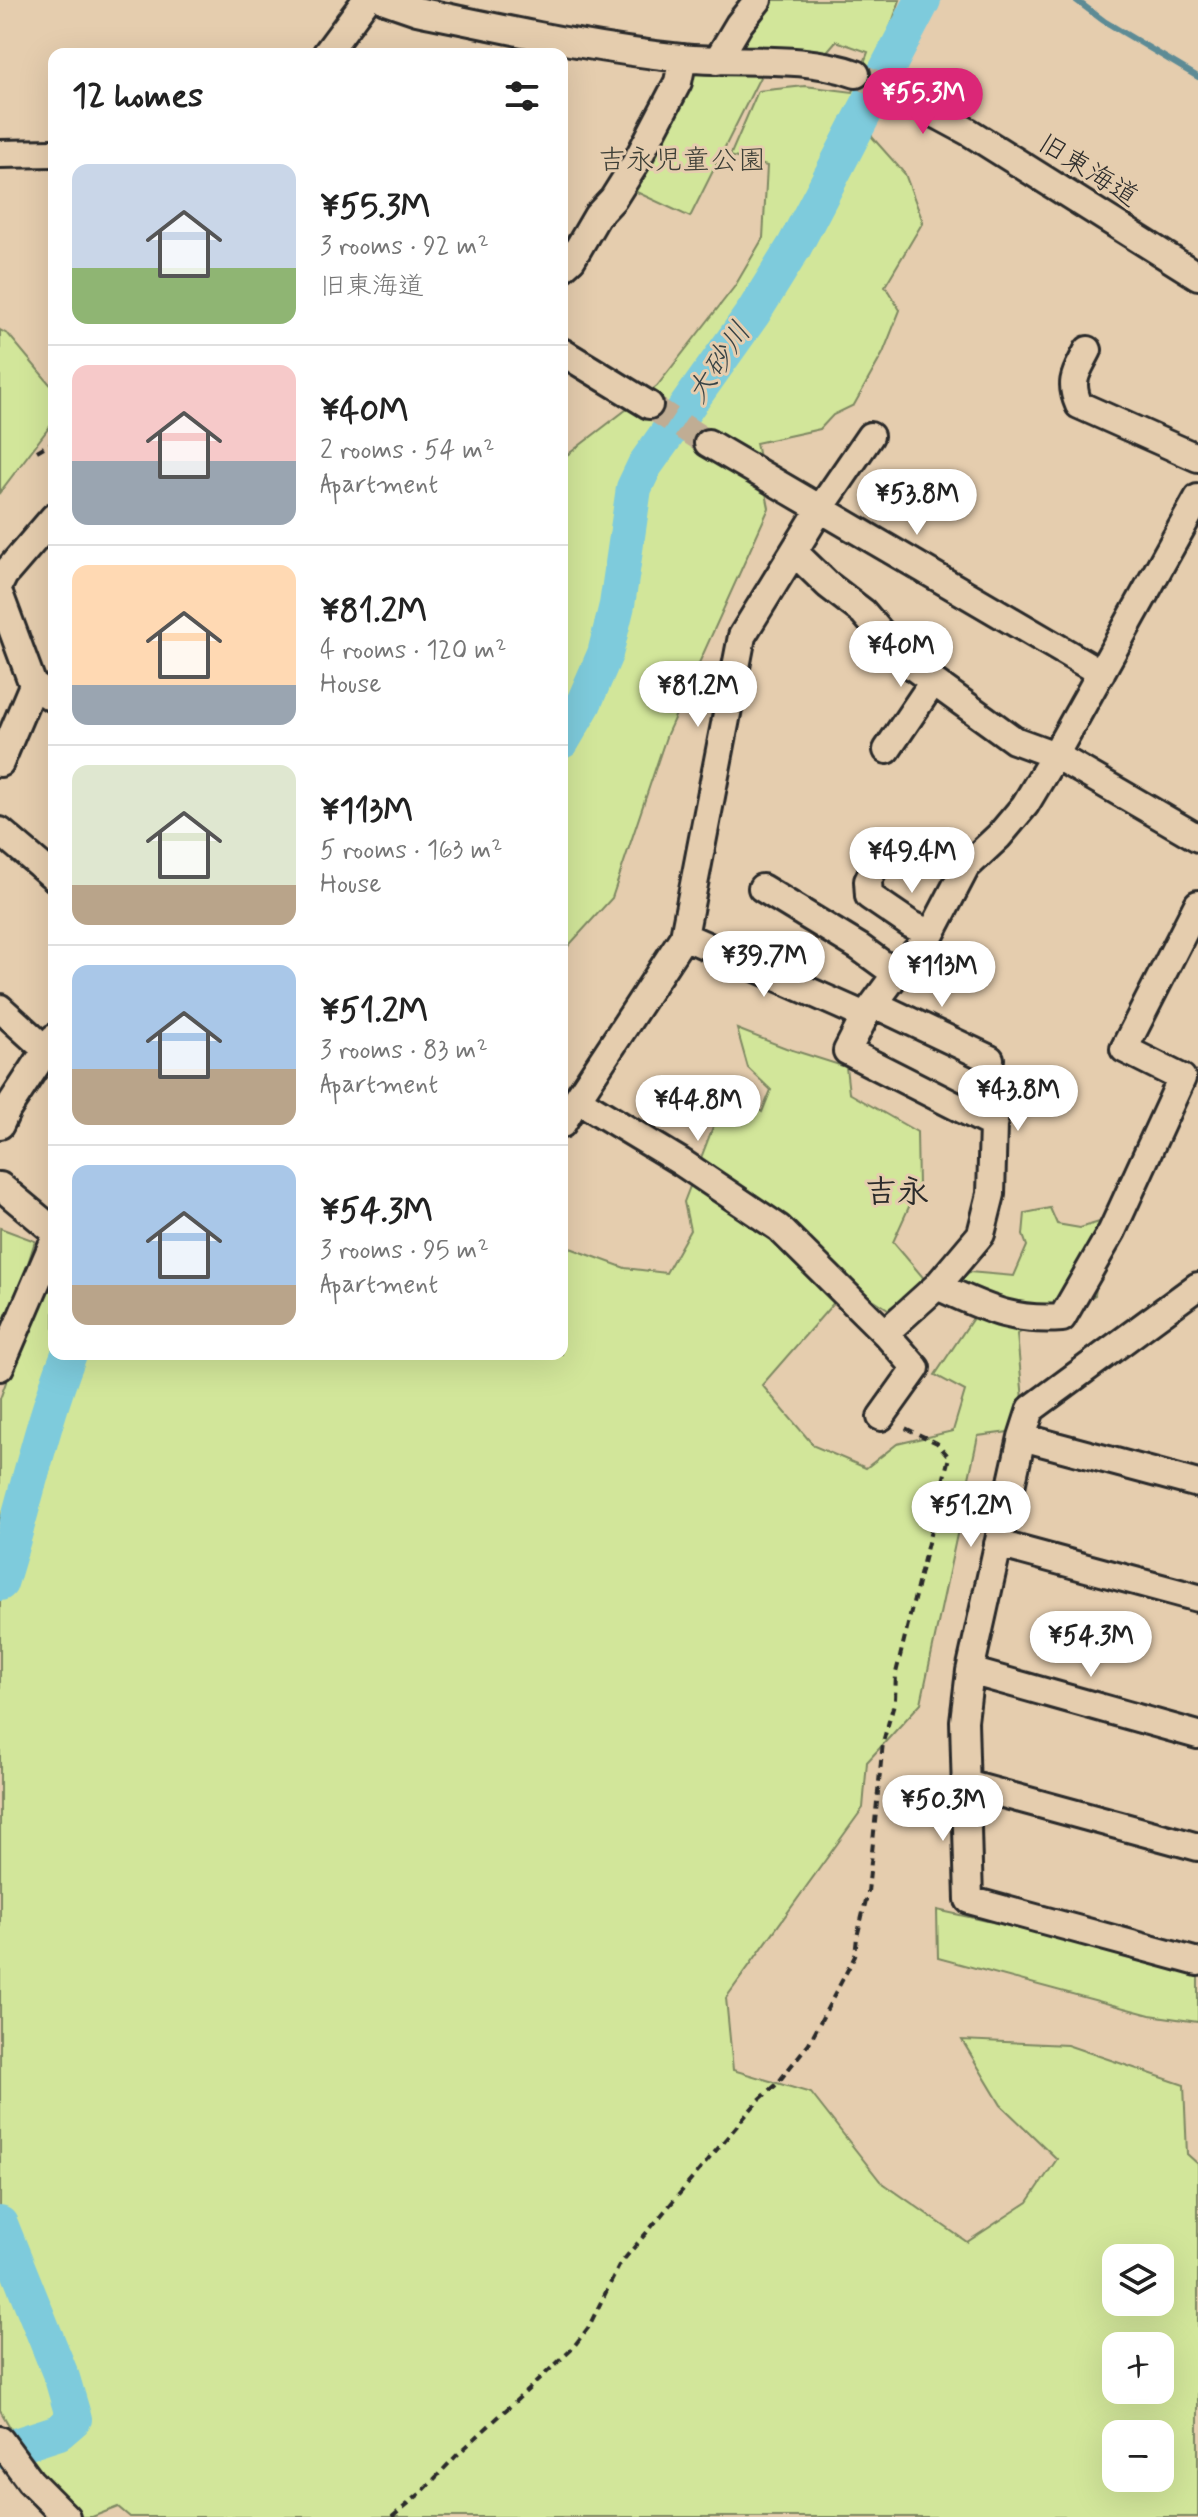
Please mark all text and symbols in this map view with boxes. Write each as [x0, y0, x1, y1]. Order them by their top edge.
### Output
pin: ¥55.3M [858, 68, 988, 136]
text: 12 homes [72, 74, 203, 119]
icon: filters [500, 74, 544, 118]
text: ¥55.3M [881, 77, 965, 111]
street label: 旧東海道 [1030, 126, 1145, 216]
park label: 吉永児童公園 [598, 143, 766, 180]
text: ¥55.3M [320, 185, 430, 230]
icon: home [136, 196, 232, 292]
text: 3 rooms · 92 m² [320, 230, 489, 264]
text: 旧東海道 [320, 270, 424, 304]
water label: 大砂川 [678, 315, 761, 411]
text: ¥40M [320, 389, 409, 434]
icon: home [136, 397, 232, 493]
text: 2 rooms · 54 m² [320, 434, 495, 468]
text: Apartment [320, 468, 438, 502]
pin: ¥53.8M [852, 469, 982, 537]
text: ¥53.8M [875, 478, 959, 512]
text: ¥81.2M [320, 589, 427, 634]
icon: home [136, 597, 232, 693]
pin: ¥40M [854, 621, 948, 689]
text: ¥40M [867, 630, 935, 664]
text: 4 rooms · 120 m² [320, 634, 507, 668]
pin: ¥81.2M [633, 661, 763, 729]
text: House [320, 668, 381, 702]
text: ¥81.2M [657, 670, 739, 704]
text: ¥113M [320, 789, 413, 834]
icon: home [136, 797, 232, 893]
pin: ¥49.4M [847, 827, 977, 895]
text: 5 rooms · 163 m² [320, 834, 503, 868]
text: ¥49.4M [868, 836, 956, 870]
text: House [320, 868, 381, 902]
pin: ¥39.7M [699, 931, 829, 999]
text: ¥39.7M [721, 940, 807, 974]
pin: ¥113M [886, 941, 998, 1009]
text: ¥113M [906, 950, 978, 984]
text: ¥51.2M [320, 989, 428, 1034]
icon: home [136, 997, 232, 1093]
text: 3 rooms · 83 m² [320, 1034, 488, 1068]
pin: ¥43.8M [953, 1065, 1083, 1133]
text: Apartment [320, 1068, 438, 1102]
text: ¥43.8M [976, 1074, 1060, 1108]
pin: ¥44.8M [633, 1075, 763, 1143]
text: ¥44.8M [654, 1084, 742, 1118]
district label: 吉永 [865, 1172, 929, 1214]
text: ¥54.3M [320, 1189, 433, 1234]
icon: home [136, 1197, 232, 1293]
text: 3 rooms · 95 m² [320, 1234, 489, 1268]
text: Apartment [320, 1268, 438, 1302]
pin: ¥51.2M [906, 1481, 1036, 1549]
text: ¥51.2M [930, 1490, 1012, 1524]
pin: ¥54.3M [1026, 1611, 1156, 1679]
text: ¥54.3M [1048, 1620, 1134, 1654]
pin: ¥50.3M [878, 1775, 1008, 1843]
text: ¥50.3M [900, 1784, 986, 1818]
map controls [1102, 2244, 1174, 2492]
button: layers [1102, 2244, 1174, 2316]
button: + [1102, 2332, 1174, 2404]
button: − [1102, 2420, 1174, 2492]

